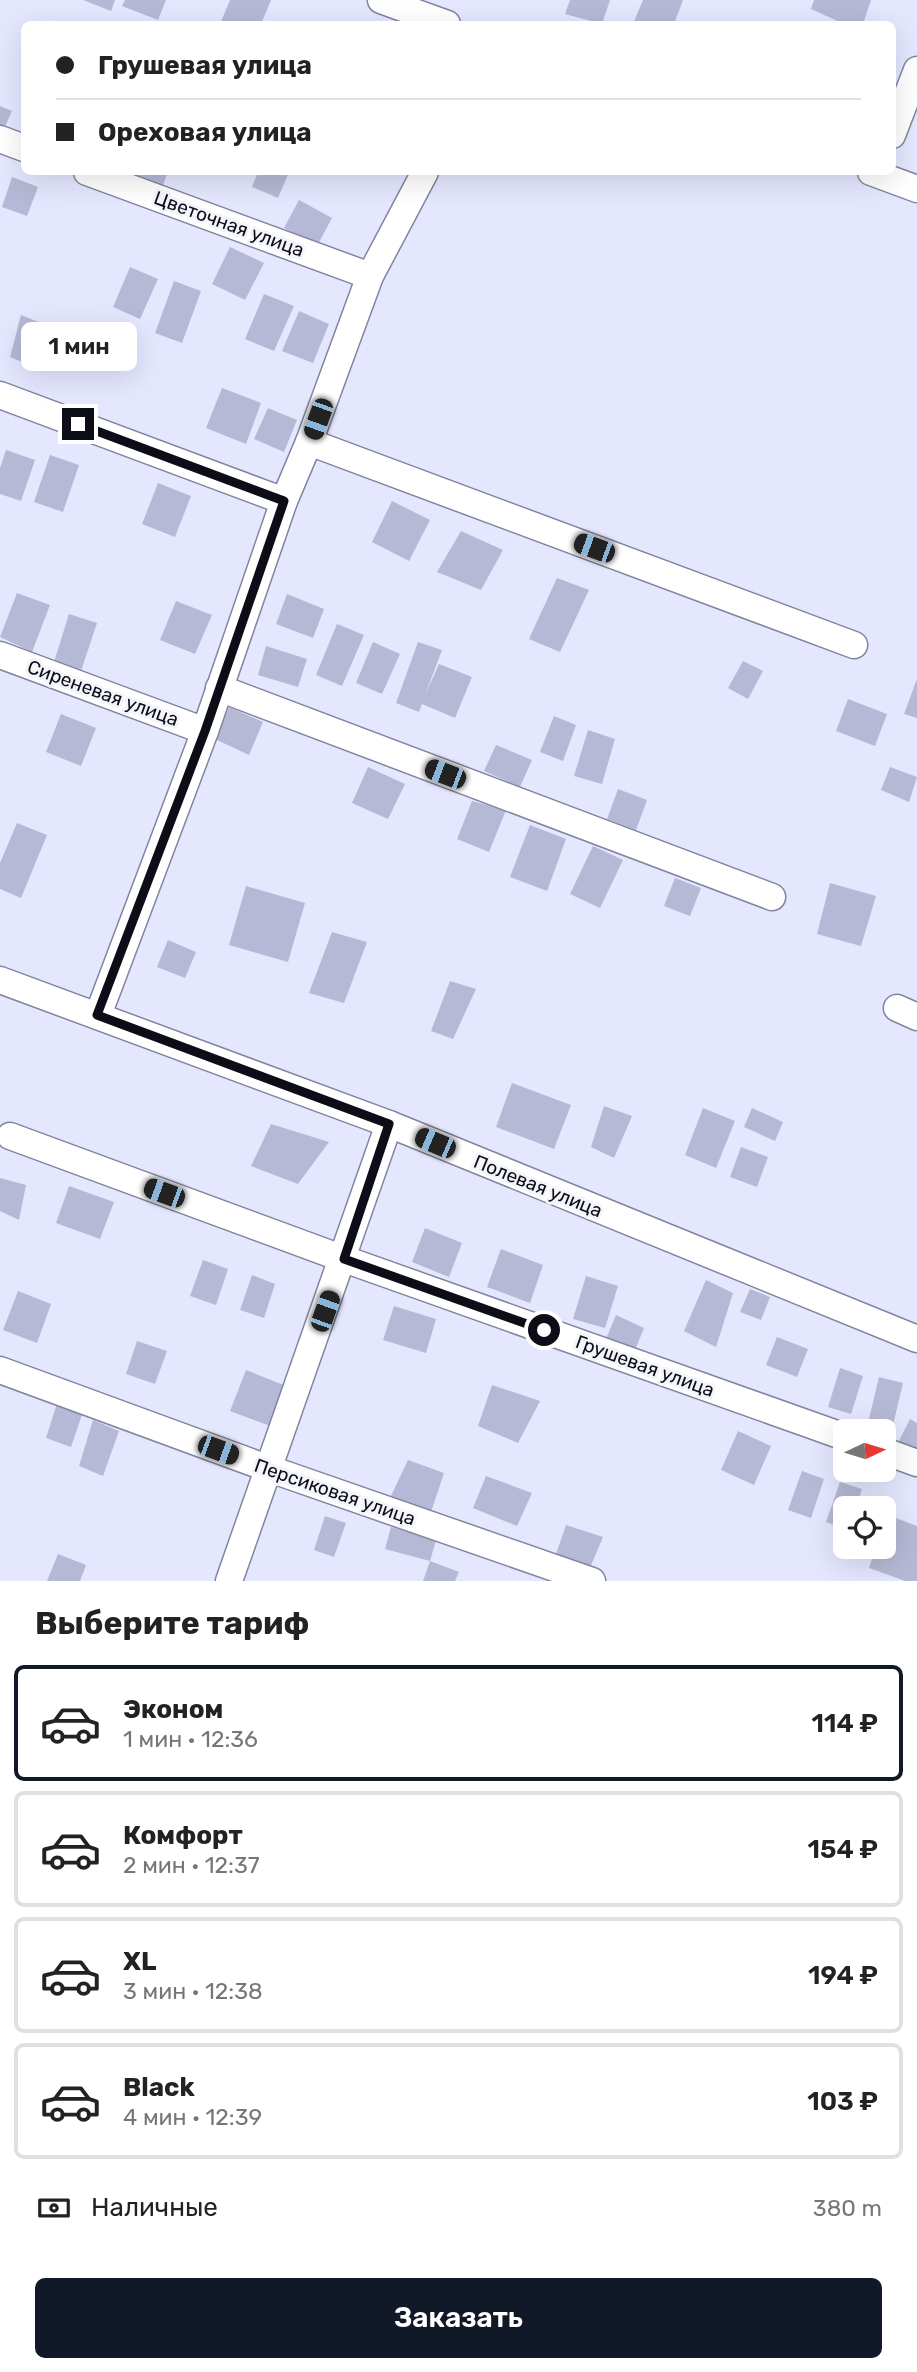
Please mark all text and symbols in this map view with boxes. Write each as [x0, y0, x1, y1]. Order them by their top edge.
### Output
text: Грушевая улица [98, 50, 312, 81]
text: Ореховая улица [98, 117, 312, 148]
street label: Цветочная улица [151, 186, 307, 262]
callout: 1 мин [20, 322, 136, 372]
text: 1 мин [48, 332, 110, 360]
car [301, 396, 336, 442]
route end [62, 408, 94, 440]
car [571, 531, 618, 565]
street label: Сиреневая улица [24, 655, 182, 731]
car [422, 757, 469, 791]
car [412, 1125, 459, 1161]
street label: Полевая улица [470, 1150, 606, 1222]
car [141, 1176, 188, 1210]
car [308, 1288, 343, 1334]
route start [528, 1314, 560, 1346]
street label: Грушевая улица [572, 1330, 718, 1402]
north arrow [833, 1419, 896, 1482]
map controls [833, 1419, 896, 1559]
car [195, 1433, 242, 1467]
street label: Персиковая улица [251, 1454, 419, 1530]
button: locate [833, 1496, 896, 1559]
text: Выберите тариф [35, 1604, 309, 1642]
icon: car [39, 1692, 102, 1755]
text: Эконом [123, 1694, 223, 1725]
text: 114 ₽ [812, 1708, 878, 1739]
text: 1 мин · 12:36 [123, 1725, 258, 1753]
icon: car [39, 1818, 102, 1881]
text: Комфорт [123, 1820, 243, 1851]
text: 154 ₽ [808, 1834, 878, 1865]
text: 2 мин · 12:37 [123, 1851, 260, 1879]
icon: car [39, 1944, 102, 2007]
text: XL [123, 1946, 156, 1977]
text: 194 ₽ [808, 1960, 878, 1991]
text: 3 мин · 12:38 [123, 1977, 263, 2005]
icon: car [39, 2070, 102, 2133]
text: Black [123, 2072, 195, 2103]
text: 103 ₽ [807, 2086, 878, 2117]
text: 4 мин · 12:39 [123, 2103, 262, 2131]
icon: cash [35, 2189, 73, 2227]
text: Наличные [91, 2192, 218, 2223]
text: 380 m [813, 2194, 882, 2222]
button: Заказать [35, 2278, 882, 2358]

